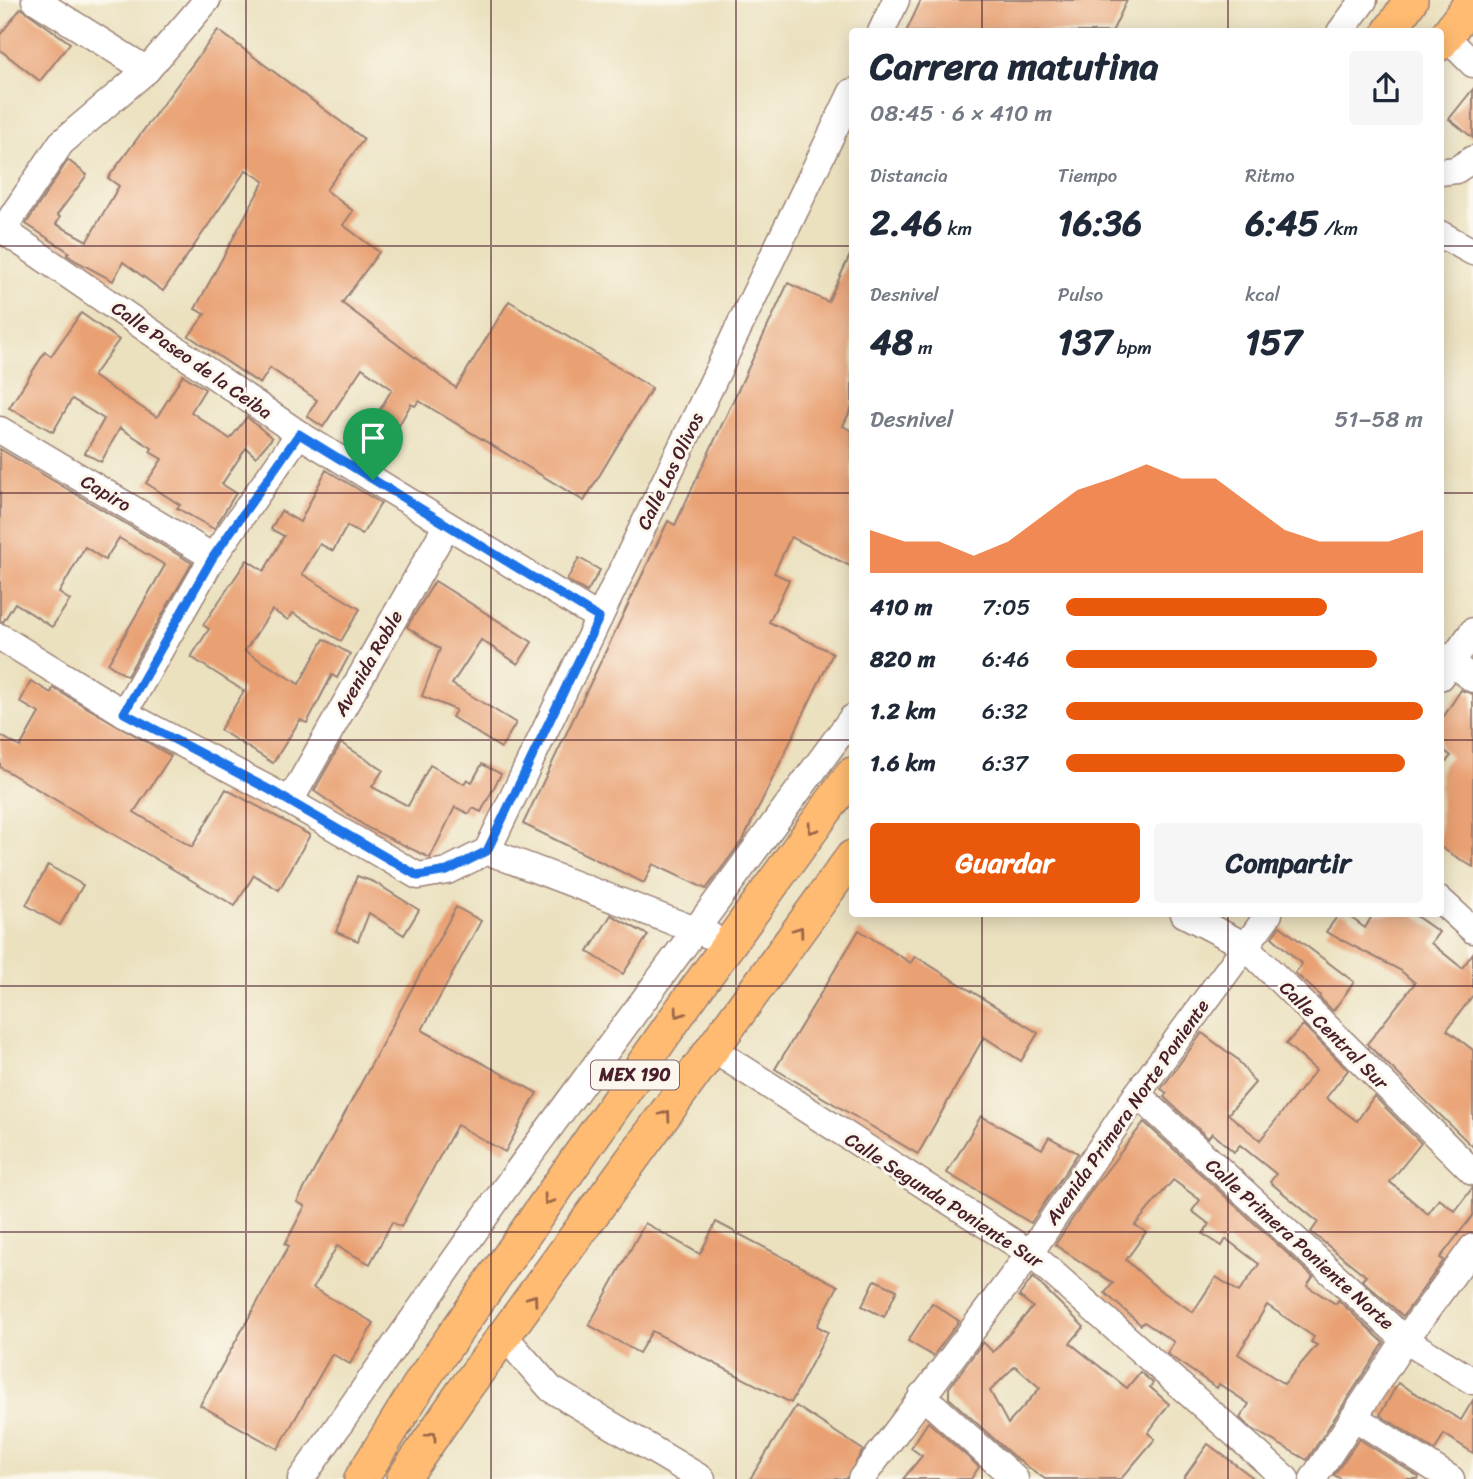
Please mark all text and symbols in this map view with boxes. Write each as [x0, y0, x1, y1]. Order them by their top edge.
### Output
text: Carrera matutina [870, 33, 1159, 100]
button: share [1349, 51, 1423, 125]
text: 08:45 · 6 × 410 m [870, 93, 1052, 134]
text: Distancia [870, 159, 948, 192]
text: Tiempo [1058, 159, 1117, 192]
text: Ritmo [1245, 159, 1295, 192]
text: 2.46 [870, 192, 943, 254]
text: 16:36 [1058, 192, 1142, 254]
text: 6:45 [1245, 192, 1319, 254]
text: km [943, 212, 972, 245]
text: /km [1319, 212, 1358, 245]
text: Desnivel [870, 278, 939, 311]
text: Pulso [1058, 278, 1103, 311]
text: kcal [1245, 278, 1280, 311]
street label: Calle Paseo de la Ceiba [105, 292, 280, 428]
text: 48 [870, 311, 913, 373]
text: 137 [1058, 311, 1112, 373]
text: 157 [1245, 311, 1302, 373]
text: m [913, 331, 933, 364]
text: bpm [1112, 331, 1152, 364]
text: Desnivel [870, 399, 953, 440]
text: 51–58 m [1334, 399, 1423, 440]
street label: Calle Los Olivos [627, 406, 713, 535]
pin [343, 408, 403, 480]
icon: arrive [354, 419, 392, 457]
street label: Capiro [74, 465, 138, 521]
text: 410 m [870, 587, 932, 628]
text: 7:05 [982, 587, 1031, 628]
street label: Avenida Roble [324, 604, 412, 723]
text: 820 m [870, 639, 935, 680]
text: 6:46 [982, 639, 1029, 680]
text: 1.2 km [870, 691, 936, 732]
text: 6:32 [982, 691, 1028, 732]
text: 1.6 km [870, 743, 936, 784]
text: 6:37 [982, 743, 1028, 784]
one-way arrow [808, 821, 820, 834]
button: Guardar [870, 823, 1140, 903]
button: Compartir [1154, 823, 1423, 903]
one-way arrow [791, 926, 803, 938]
street label: Calle Central Sur [1271, 972, 1397, 1098]
street label: Avenida Primera Norte Poniente [1036, 992, 1218, 1233]
one-way arrow [675, 1005, 687, 1018]
road number: MEX 190 [591, 1060, 679, 1090]
one-way arrow [658, 1110, 671, 1123]
street label: Calle Segunda Poniente Sur [838, 1123, 1051, 1277]
street label: Calle Primera Poniente Norte [1198, 1150, 1402, 1338]
one-way arrow [544, 1192, 556, 1205]
one-way arrow [524, 1294, 537, 1307]
one-way arrow [424, 1431, 436, 1444]

